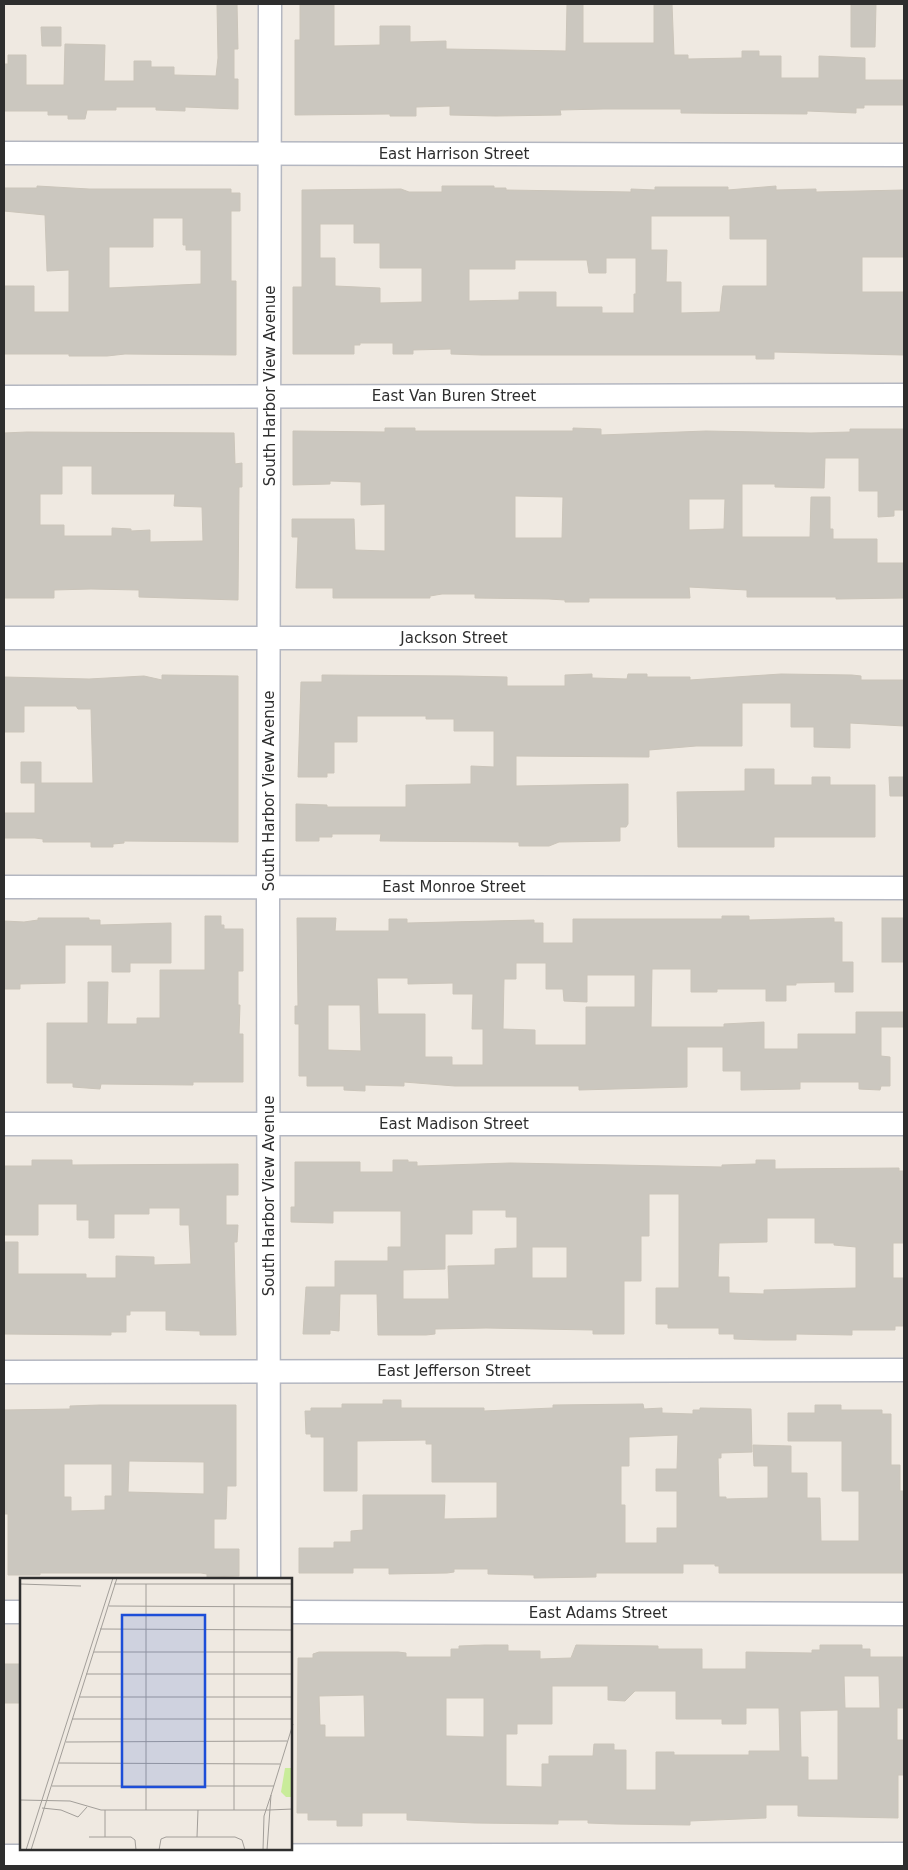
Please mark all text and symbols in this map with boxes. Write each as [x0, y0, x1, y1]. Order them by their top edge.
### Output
street label: East Harrison Street [379, 145, 529, 163]
street label: South Harbor View Avenue [261, 286, 279, 486]
street label: East Van Buren Street [372, 387, 536, 405]
street label: Jackson Street [399, 629, 508, 647]
street label: South Harbor View Avenue [260, 691, 278, 891]
street label: East Monroe Street [382, 878, 526, 896]
street label: South Harbor View Avenue [260, 1096, 278, 1296]
street label: East Madison Street [379, 1115, 529, 1133]
street label: East Jefferson Street [377, 1362, 531, 1380]
inset map [20, 1578, 292, 1850]
street label: East Adams Street [529, 1604, 667, 1622]

